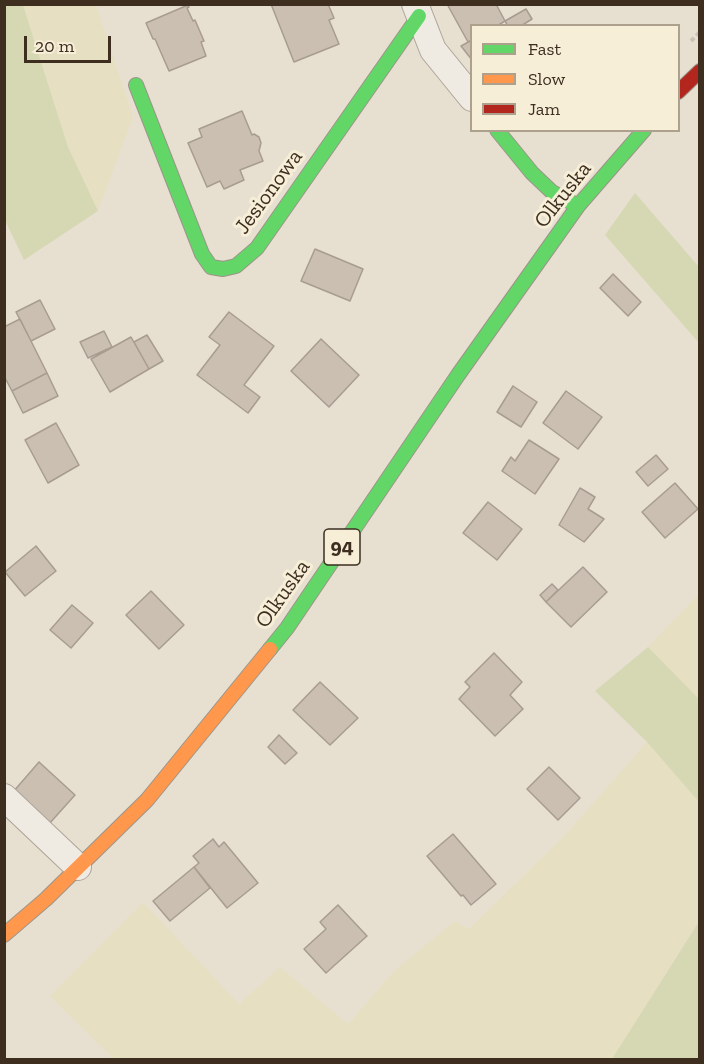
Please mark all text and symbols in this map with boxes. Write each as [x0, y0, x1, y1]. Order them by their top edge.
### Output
scale bar [27, 24, 114, 62]
legend [470, 24, 680, 132]
text: 20 m [35, 35, 74, 57]
text: Fast [528, 38, 561, 60]
text: Slow [528, 68, 565, 90]
text: Jam [528, 98, 560, 120]
street label: Jesionowa [230, 145, 308, 239]
street label: Olkuska [529, 156, 597, 234]
road number: 94 [324, 529, 360, 565]
street label: Olkuska [250, 555, 316, 633]

